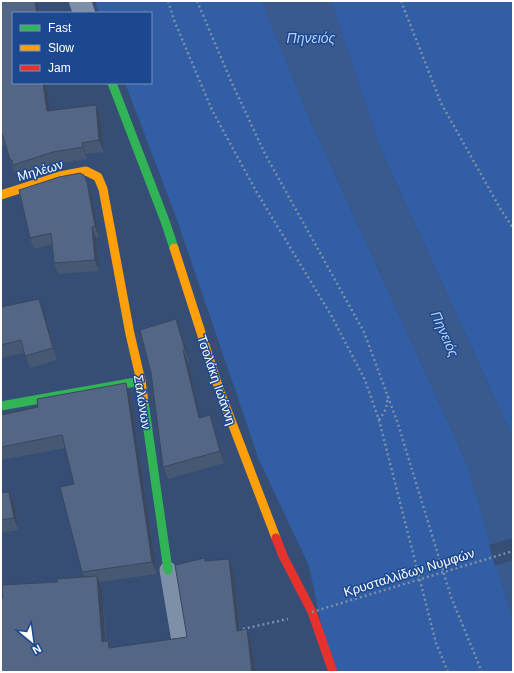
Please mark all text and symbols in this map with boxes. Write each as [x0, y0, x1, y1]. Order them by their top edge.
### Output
legend [12, 12, 152, 84]
text: Fast [48, 21, 72, 35]
water label: Πηνειός [287, 30, 336, 46]
text: Slow [48, 41, 74, 55]
text: Jam [48, 61, 71, 75]
street label: Μηλέων [15, 157, 65, 184]
water label: Πηνειός [428, 308, 462, 360]
street label: Τσολάκη Ιωάννη [194, 333, 239, 427]
street label: Σαλώνων [131, 374, 154, 430]
street label: Κρυσταλλίδων Νυμφών [342, 545, 476, 600]
north arrow [12, 621, 52, 661]
text: N [30, 643, 43, 657]

